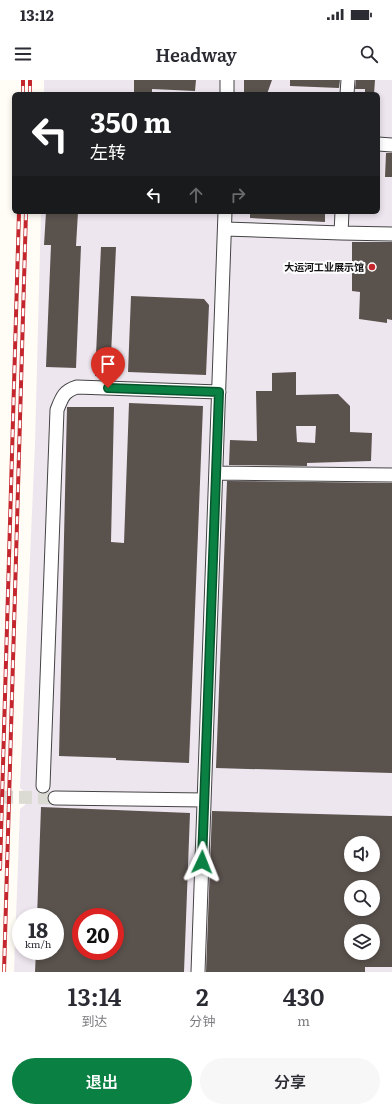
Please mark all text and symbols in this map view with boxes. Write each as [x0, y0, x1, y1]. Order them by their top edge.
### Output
text: 13:12 [20, 3, 54, 26]
text: Headway [155, 41, 237, 68]
icon: menu [12, 43, 34, 65]
icon: search [358, 43, 380, 65]
text: 350 m [90, 100, 171, 142]
icon: left [24, 108, 76, 160]
text: 左转 [90, 138, 126, 165]
icon: left [143, 184, 165, 206]
icon: ahead [185, 184, 207, 206]
icon: right [227, 184, 249, 206]
place label: 大运河工业展示馆 [284, 259, 364, 274]
marker: 大运河工业展示馆 [367, 262, 377, 272]
pin [91, 347, 125, 388]
icon: arrive [97, 353, 119, 375]
map controls [344, 836, 380, 960]
button: sound [344, 836, 380, 872]
position arrow [181, 841, 223, 883]
button: search [344, 880, 380, 916]
speed limit sign: 20 [72, 908, 124, 960]
text: 18 [28, 914, 48, 944]
button: layers [344, 924, 380, 960]
text: km/h [25, 936, 51, 951]
text: 13:14 [68, 978, 122, 1013]
text: 2 [196, 978, 208, 1013]
text: 430 [283, 978, 324, 1013]
text: 到达 [82, 1011, 108, 1030]
text: 分钟 [189, 1011, 215, 1030]
text: m [297, 1011, 310, 1030]
button: 退出 [12, 1058, 192, 1104]
button: 分享 [200, 1058, 380, 1104]

